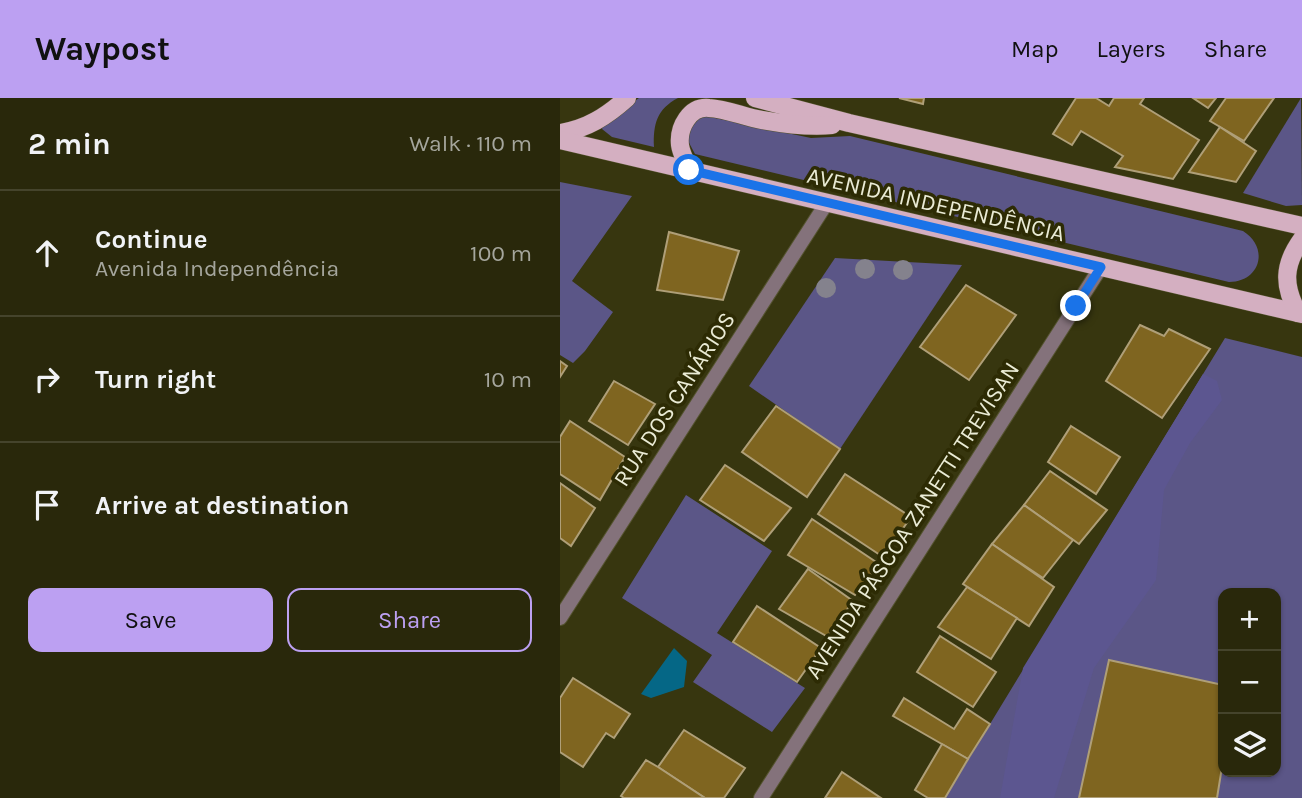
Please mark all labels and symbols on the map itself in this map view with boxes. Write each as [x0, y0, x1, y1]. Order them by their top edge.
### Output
route start [673, 154, 704, 185]
street label: AVENIDA INDEPENDÊNCIA [804, 162, 1067, 247]
route end [1060, 290, 1091, 321]
street label: RUA DOS CANÁRIOS [608, 307, 741, 492]
street label: AVENIDA PÁSCOA ZANETTI TREVISAN [800, 357, 1025, 684]

